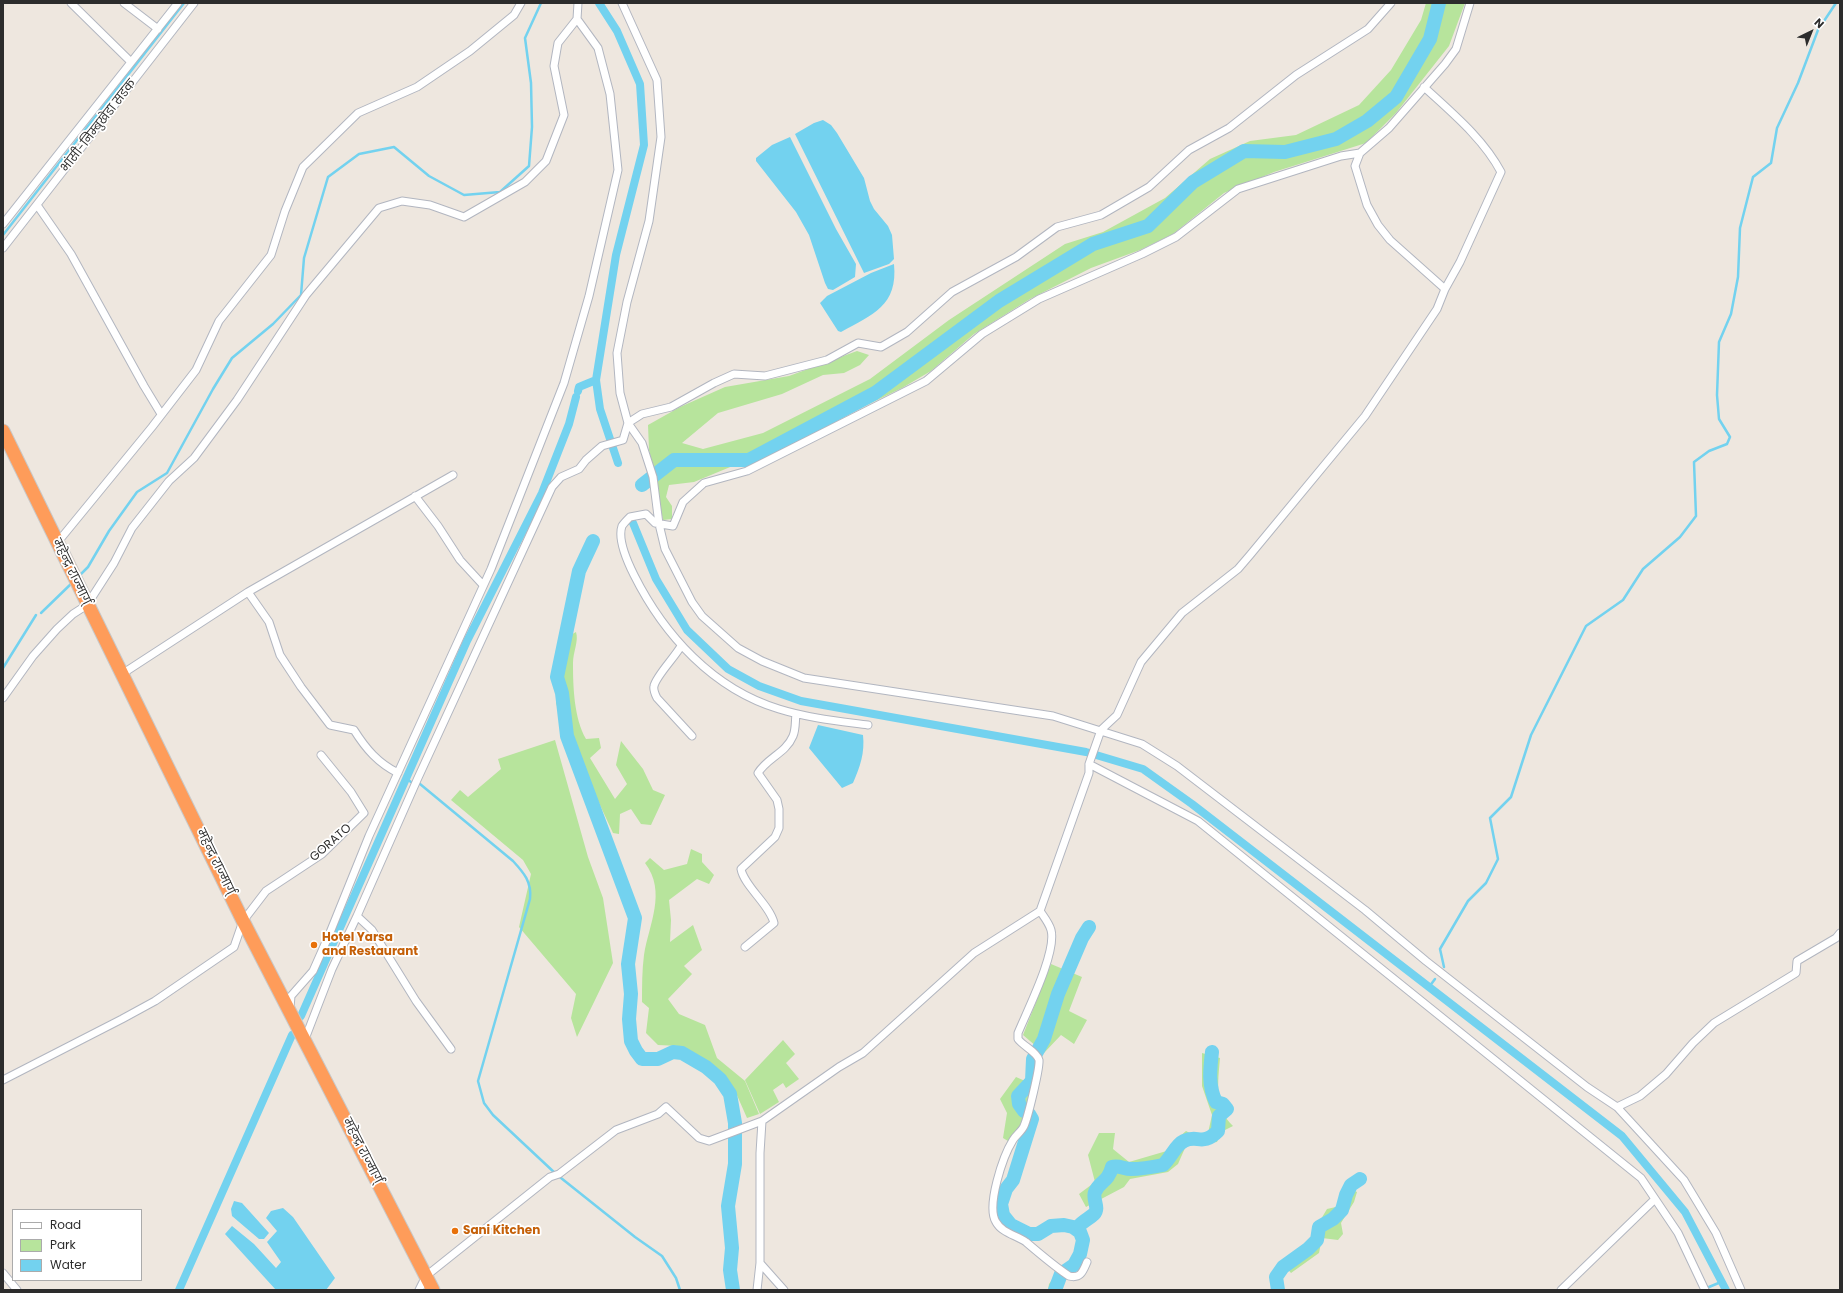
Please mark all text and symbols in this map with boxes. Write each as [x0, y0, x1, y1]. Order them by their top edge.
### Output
north arrow [1791, 12, 1831, 52]
text: N [1811, 15, 1828, 32]
street label: भांसी-निम्बुखेडा सडक [58, 77, 140, 175]
street label: महेन्द्र राज्मार्ग् [49, 537, 93, 607]
street label: GORATO [307, 821, 355, 865]
street label: महेन्द्र राज्मार्ग् [193, 827, 237, 897]
place label: Hotel Yarsa and Restaurant [322, 931, 418, 959]
marker: Hotel Yarsa and Restaurant [309, 940, 319, 950]
street label: महेन्द्र राज्मार्ग् [339, 1116, 385, 1186]
legend [12, 1209, 142, 1281]
text: Road [50, 1216, 81, 1233]
place label: Sani Kitchen [463, 1224, 540, 1238]
marker: Sani Kitchen [450, 1226, 460, 1236]
text: Park [50, 1236, 76, 1253]
text: Water [50, 1256, 86, 1273]

